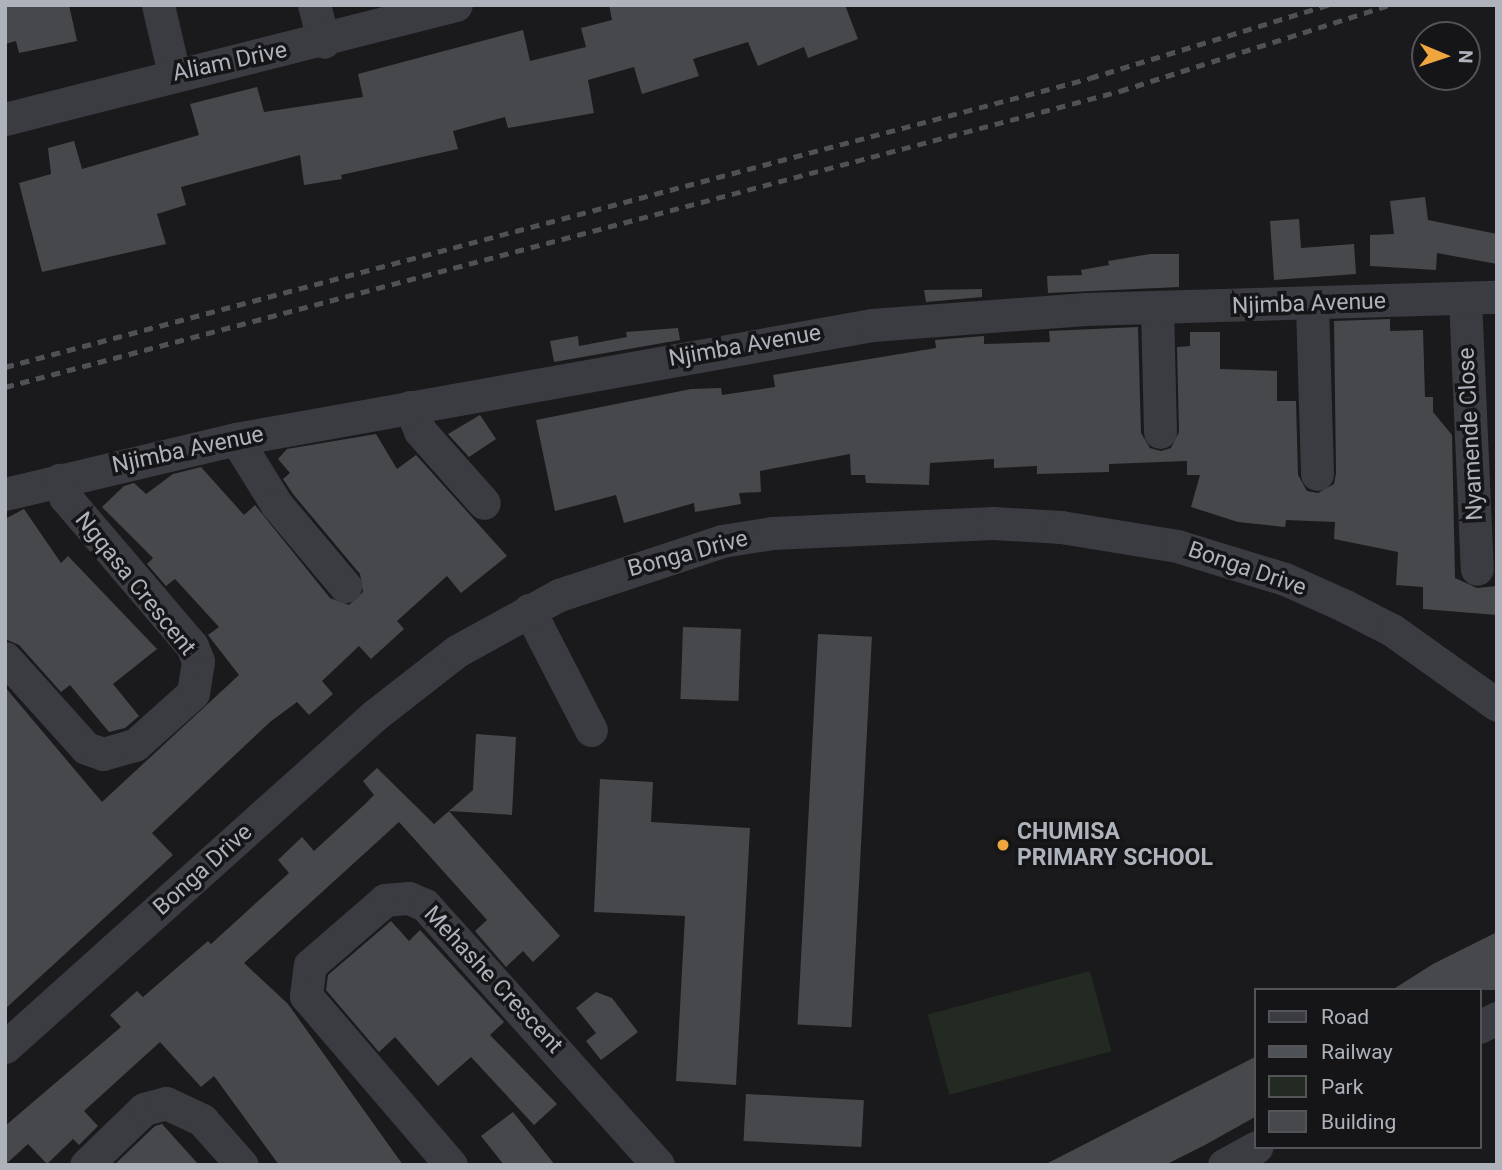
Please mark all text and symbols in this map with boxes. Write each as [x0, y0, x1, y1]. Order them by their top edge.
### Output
north arrow [1411, 21, 1481, 91]
street label: Aliam Drive [170, 36, 290, 88]
text: N [1454, 50, 1477, 64]
street label: Njimba Avenue [1232, 288, 1386, 320]
street label: Njimba Avenue [667, 319, 823, 373]
street label: Nyamende Close [1453, 347, 1489, 521]
street label: Njimba Avenue [110, 420, 266, 480]
street label: Ngqasa Crescent [69, 507, 201, 661]
street label: Bonga Drive [625, 525, 751, 583]
street label: Bonga Drive [1184, 536, 1310, 602]
place label: CHUMISA PRIMARY SCHOOL [1017, 818, 1213, 872]
street label: Bonga Drive [148, 819, 258, 921]
marker: CHUMISA PRIMARY SCHOOL [995, 837, 1011, 853]
street label: Mehashe Crescent [418, 901, 568, 1059]
legend [1254, 988, 1481, 1149]
text: Road [1321, 1005, 1369, 1029]
text: Railway [1321, 1040, 1393, 1064]
text: Park [1321, 1075, 1363, 1099]
text: Building [1321, 1110, 1396, 1134]

